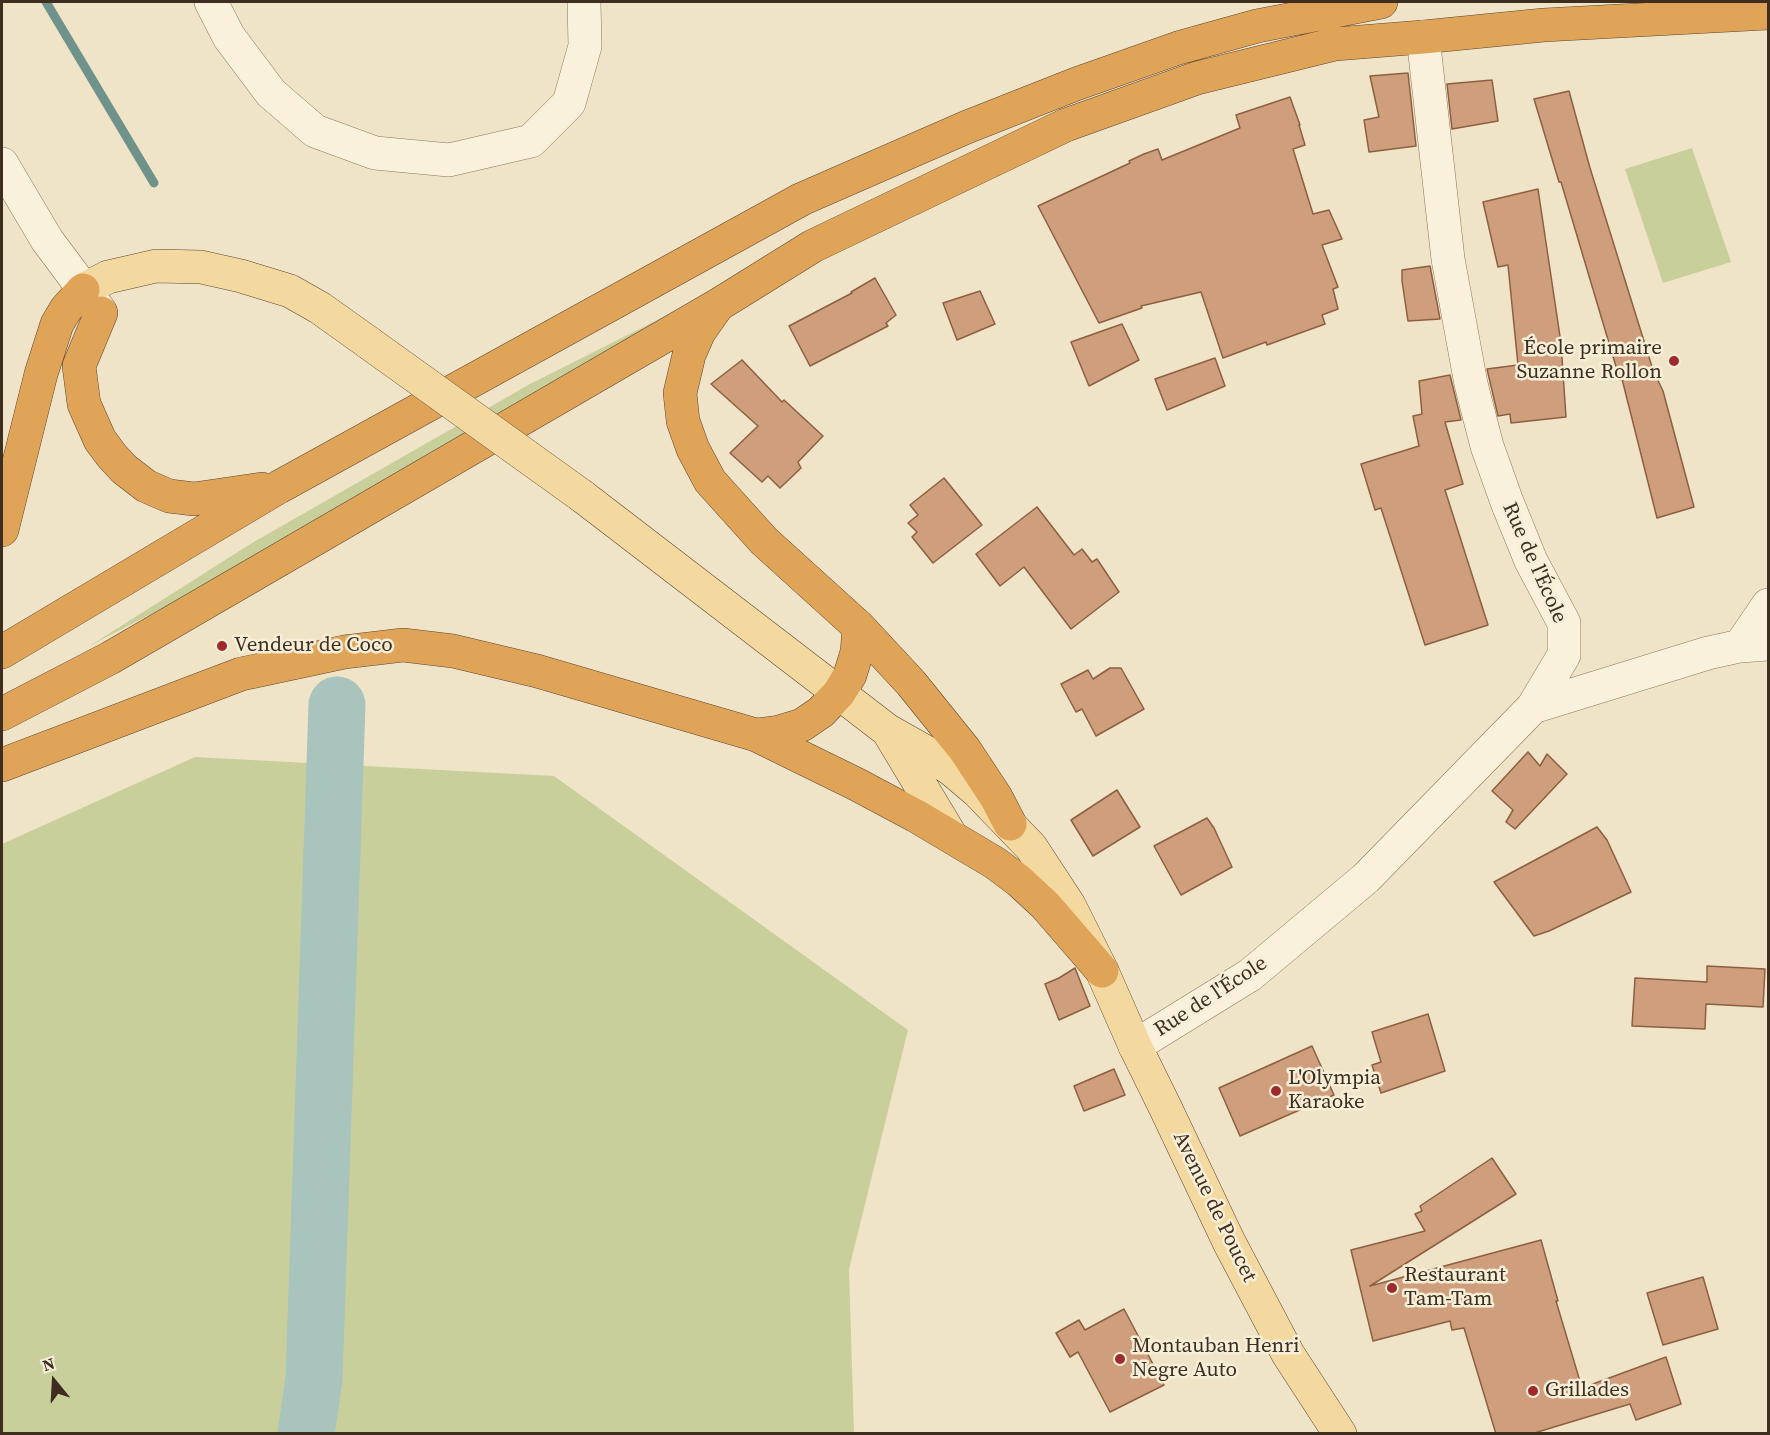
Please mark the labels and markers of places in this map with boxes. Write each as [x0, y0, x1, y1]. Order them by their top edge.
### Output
place label: École primaire Suzanne Rollon [1516, 336, 1662, 386]
marker: École primaire Suzanne Rollon [1667, 354, 1681, 368]
place label: Vendeur de Coco [234, 633, 393, 659]
marker: Vendeur de Coco [215, 639, 229, 653]
place label: L'Olympia Karaoke [1288, 1066, 1381, 1116]
marker: L'Olympia Karaoke [1269, 1084, 1283, 1098]
place label: Restaurant Tam-Tam [1404, 1263, 1506, 1313]
marker: Restaurant Tam-Tam [1385, 1281, 1399, 1295]
place label: Montauban Henri Negre Auto [1132, 1334, 1299, 1384]
marker: Montauban Henri Negre Auto [1113, 1352, 1127, 1366]
place label: Grillades [1545, 1378, 1629, 1404]
marker: Grillades [1526, 1384, 1540, 1398]

